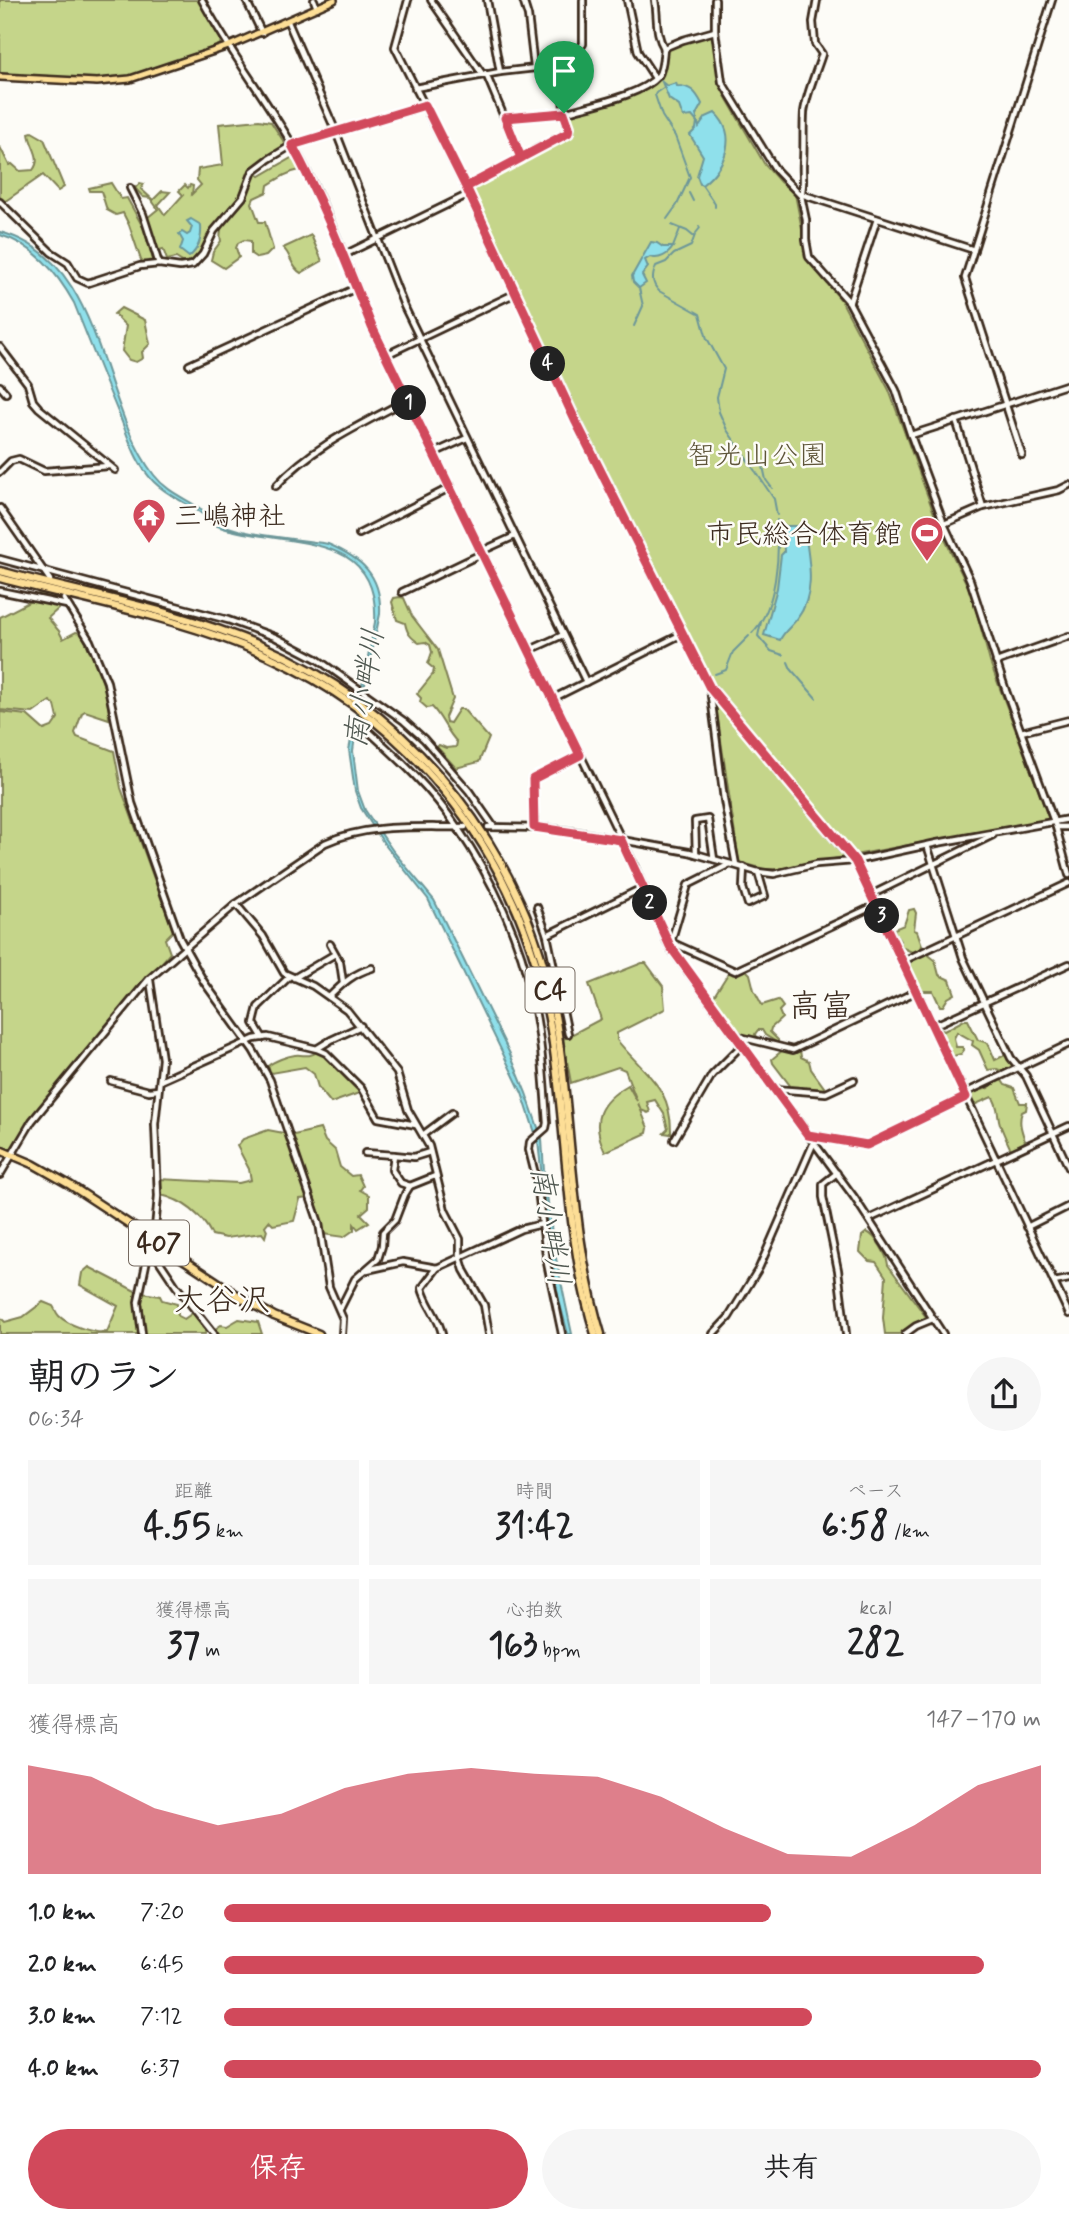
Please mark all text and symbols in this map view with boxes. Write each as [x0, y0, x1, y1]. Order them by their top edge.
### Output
pin [534, 41, 594, 113]
icon: arrive [545, 52, 583, 90]
pin: 4 [530, 346, 566, 382]
text: 4 [542, 351, 553, 376]
pin: 1 [392, 386, 426, 420]
text: 1 [404, 390, 413, 415]
park label: 智光山公園 [687, 438, 827, 475]
temple icon: 三嶋神社 [130, 496, 168, 545]
place label: 三嶋神社 [174, 499, 286, 536]
sports icon: 市民総合体育館 [908, 514, 946, 563]
place label: 市民総合体育館 [706, 517, 902, 554]
water label: 南小畔川 [337, 626, 394, 751]
pin: 2 [632, 886, 668, 920]
text: 2 [645, 890, 654, 915]
pin: 3 [864, 898, 900, 934]
text: 3 [877, 903, 886, 928]
road number: C4 [526, 967, 574, 1012]
district label: 高富 [789, 986, 853, 1028]
water label: 南小畔川 [521, 1164, 578, 1289]
road number: 407 [129, 1220, 189, 1266]
district label: 大谷沢 [174, 1280, 270, 1322]
text: 朝のラン [28, 1354, 180, 1403]
button: share [967, 1357, 1041, 1431]
text: 06:34 [28, 1405, 84, 1435]
text: 距離 [174, 1479, 213, 1504]
text: 時間 [515, 1479, 554, 1504]
text: ペース [848, 1479, 903, 1504]
text: 4.55 [143, 1504, 211, 1550]
text: 31:42 [495, 1504, 574, 1550]
text: 6:58 [821, 1504, 889, 1550]
text: km [211, 1519, 244, 1544]
text: /km [889, 1519, 930, 1544]
text: kcal [860, 1596, 891, 1621]
text: 獲得標高 [155, 1598, 232, 1623]
text: 心拍数 [506, 1598, 563, 1623]
text: 282 [847, 1621, 904, 1667]
text: 37 [167, 1623, 200, 1669]
text: 163 [488, 1623, 537, 1669]
text: m [200, 1638, 220, 1663]
text: bpm [537, 1638, 581, 1663]
text: 147–170 m [926, 1705, 1041, 1735]
text: 獲得標高 [28, 1711, 120, 1741]
text: 1.0 km [28, 1898, 96, 1928]
text: 7:20 [140, 1898, 185, 1928]
text: 2.0 km [28, 1950, 97, 1980]
text: 6:45 [140, 1950, 184, 1980]
text: 3.0 km [28, 2002, 96, 2032]
text: 7:12 [140, 2002, 183, 2032]
text: 4.0 km [28, 2054, 99, 2084]
text: 6:37 [140, 2054, 180, 2084]
button: 保存 [28, 2129, 528, 2209]
button: 共有 [542, 2129, 1041, 2209]

